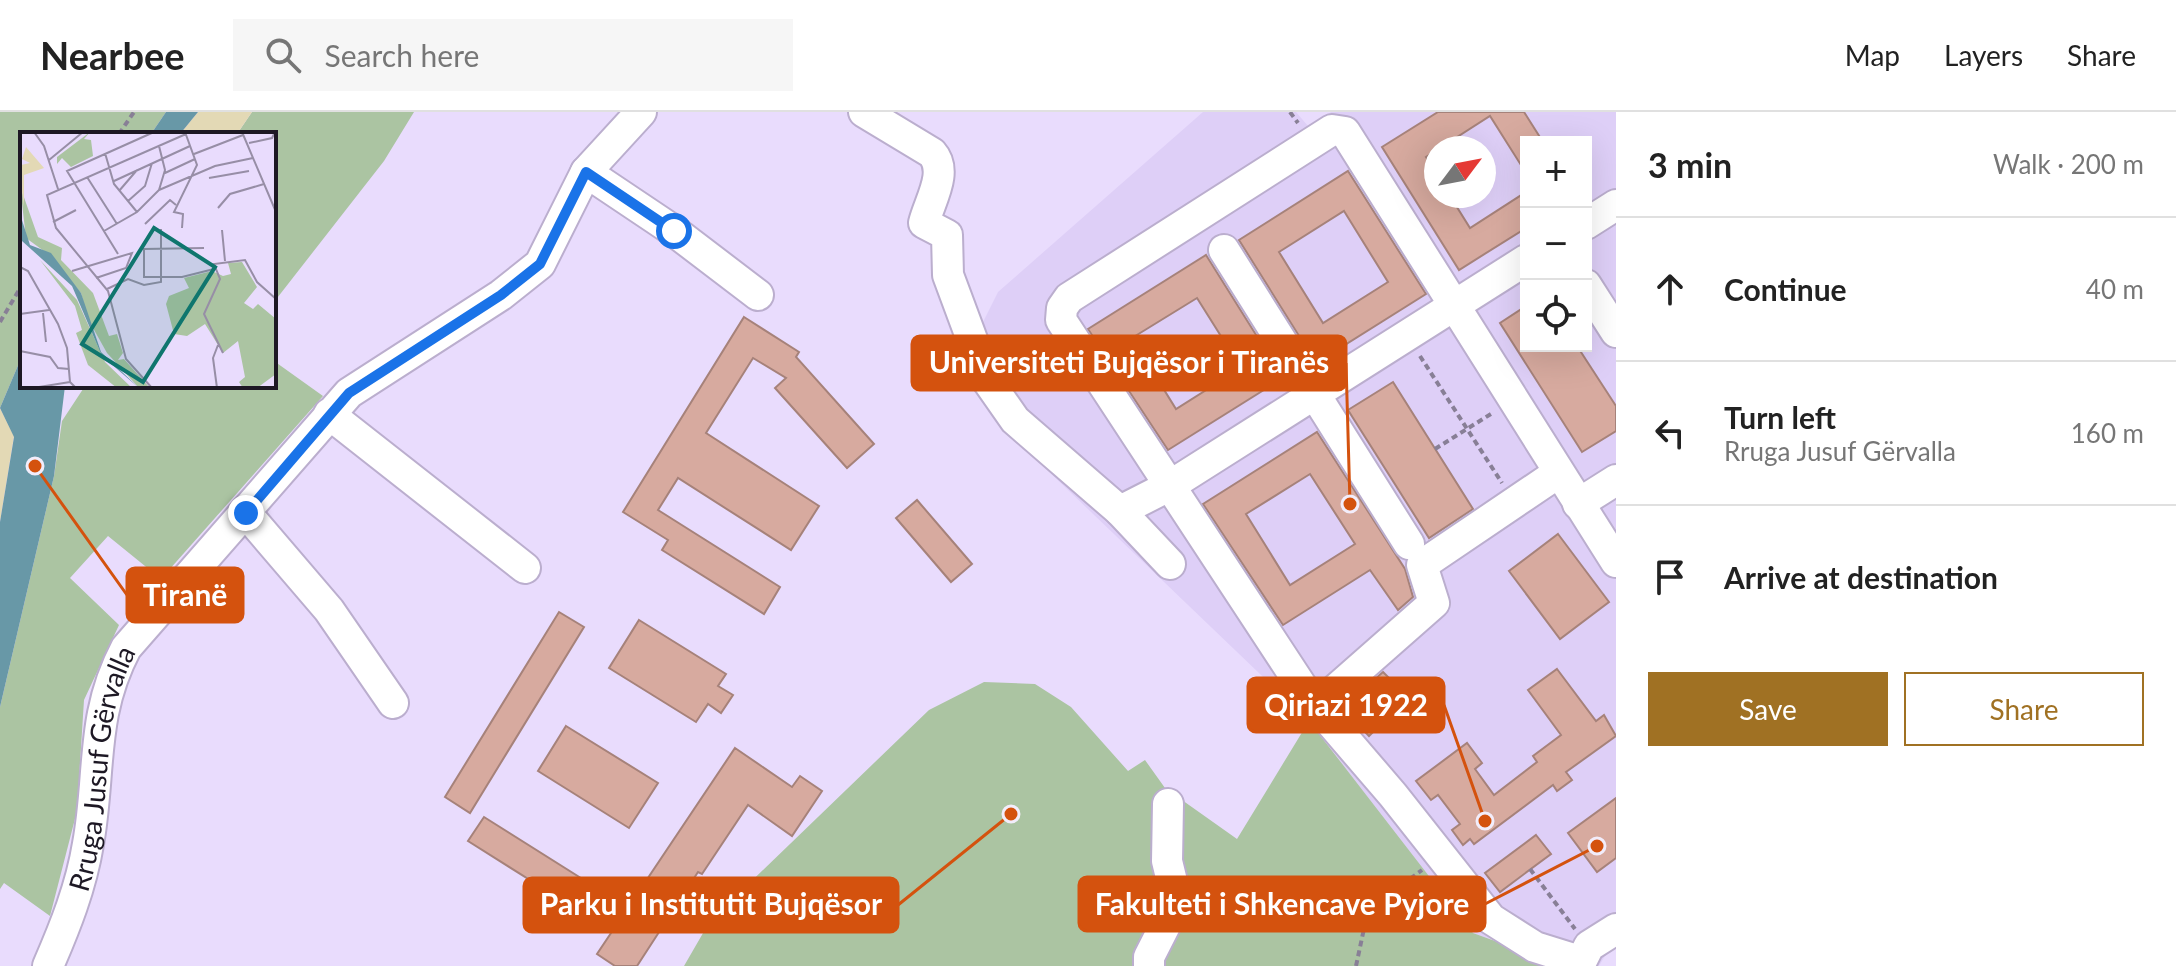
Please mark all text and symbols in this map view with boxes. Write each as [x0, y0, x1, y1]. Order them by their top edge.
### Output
search box [233, 19, 793, 91]
text: Nearbee [40, 32, 185, 78]
icon: search [261, 33, 305, 77]
text: Search here [325, 37, 479, 73]
text: Map [1845, 38, 1900, 72]
text: Layers [1944, 38, 2023, 72]
text: Share [2067, 38, 2136, 72]
inset map [20, 132, 276, 388]
north arrow [1424, 136, 1496, 208]
map controls [1520, 136, 1592, 352]
button: + [1520, 136, 1592, 208]
text: 3 min [1648, 144, 1732, 185]
text: Walk · 200 m [1993, 148, 2144, 180]
button: − [1520, 208, 1592, 280]
route start [656, 213, 692, 249]
icon: ahead [1648, 267, 1692, 311]
text: Continue [1724, 271, 1847, 307]
text: 40 m [2086, 273, 2144, 305]
button: locate [1520, 280, 1592, 352]
callout: Universiteti Bujqësor i Tiranës [912, 336, 1346, 390]
text: Universiteti Bujqësor i Tiranës [929, 343, 1329, 379]
text: Turn left [1724, 399, 1836, 435]
icon: left [1648, 411, 1692, 455]
text: 160 m [2071, 417, 2144, 449]
text: Rruga Jusuf Gërvalla [1724, 435, 1956, 467]
route end [228, 495, 264, 531]
icon: arrive [1648, 555, 1692, 599]
text: Arrive at destination [1724, 559, 1998, 595]
callout: Tiranë [127, 568, 243, 622]
text: Tiranë [143, 576, 227, 612]
street label: Rruga Jusuf Gërvalla [61, 639, 142, 895]
button: Save [1648, 672, 1888, 746]
button: Share [1904, 672, 2144, 746]
callout: Qiriazi 1922 [1248, 678, 1444, 732]
text: Qiriazi 1922 [1264, 686, 1428, 722]
callout: Fakulteti i Shkencave Pyjore [1079, 877, 1485, 931]
callout: Parku i Institutit Bujqësor [524, 878, 898, 932]
text: Parku i Institutit Bujqësor [540, 885, 883, 921]
text: Fakulteti i Shkencave Pyjore [1095, 885, 1469, 921]

